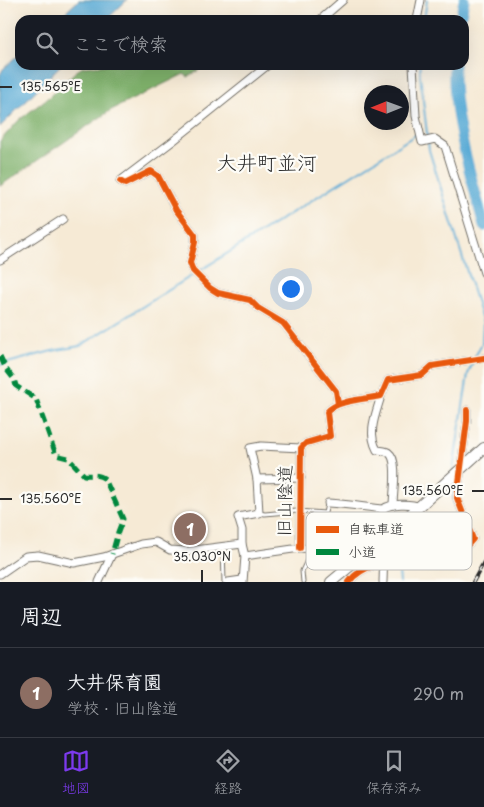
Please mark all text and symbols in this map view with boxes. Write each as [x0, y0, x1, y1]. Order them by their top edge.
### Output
search box [15, 15, 469, 70]
icon: search [33, 29, 61, 57]
text: ここで検索 [73, 29, 168, 57]
text: 135.565°E [21, 77, 81, 95]
north arrow [364, 85, 409, 130]
district label: 大井町並河 [217, 147, 317, 177]
your location [278, 276, 304, 302]
street label: 旧山陰道 [269, 465, 298, 537]
text: 135.560°E [403, 481, 463, 499]
text: 135.560°E [21, 489, 81, 507]
pin: 1 [174, 510, 206, 548]
legend [306, 512, 472, 570]
text: 自転車道 [348, 518, 404, 539]
text: 小道 [348, 541, 376, 562]
text: 35.030°N [173, 547, 231, 565]
text: 周辺 [20, 599, 62, 631]
text: 大井保育園 [67, 667, 162, 695]
text: 1 [32, 681, 40, 705]
text: 290 m [413, 681, 464, 705]
text: 学校 · 旧山陰道 [67, 695, 178, 719]
tab: 地図 [62, 747, 90, 798]
tab: 経路 [214, 747, 242, 798]
tab: 保存済み [366, 747, 422, 798]

